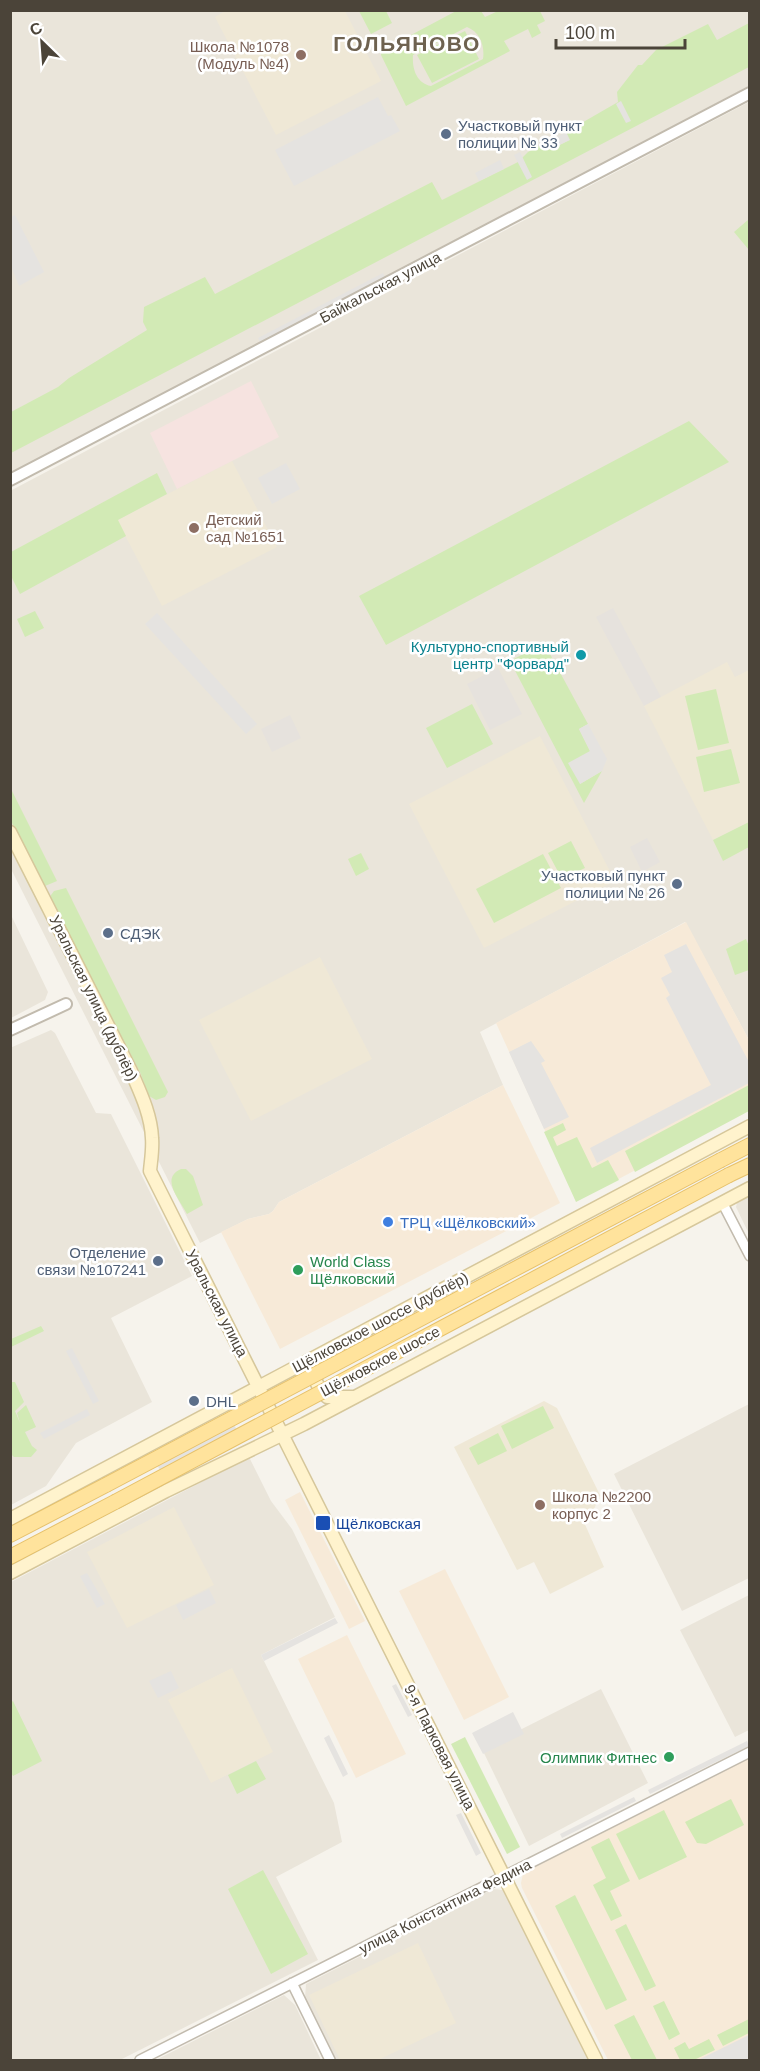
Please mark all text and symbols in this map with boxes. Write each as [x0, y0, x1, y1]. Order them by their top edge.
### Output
north arrow [12, 12, 72, 72]
scale bar [556, 12, 685, 50]
text: С [27, 19, 45, 39]
text: 100 m [565, 23, 615, 43]
district label: ГОЛЬЯНОВО [333, 32, 481, 55]
place label: Школа №1078 (Модуль №4) [190, 38, 289, 72]
marker: Школа №1078 (Модуль №4) [294, 48, 308, 62]
place label: Участковый пункт полиции № 33 [458, 117, 582, 151]
marker: Участковый пункт полиции № 33 [439, 127, 453, 141]
street label: Байкальская улица [317, 248, 444, 326]
place label: Детский сад №1651 [206, 511, 284, 545]
marker: Детский сад №1651 [187, 521, 201, 535]
place label: Культурно-спортивный центр "Форвард" [411, 638, 569, 672]
marker: Культурно-спортивный центр "Форвард" [574, 648, 588, 662]
place label: Участковый пункт полиции № 26 [541, 867, 665, 901]
marker: Участковый пункт полиции № 26 [670, 877, 684, 891]
street label: Уральская улица (дублёр) [46, 912, 142, 1084]
place label: СДЭК [120, 925, 160, 942]
marker: СДЭК [101, 926, 115, 940]
place label: ТРЦ «Щёлковский» [400, 1214, 536, 1231]
marker: ТРЦ «Щёлковский» [381, 1215, 395, 1229]
place label: Отделение связи №107241 [37, 1244, 146, 1278]
street label: Уральская улица [183, 1246, 252, 1360]
place label: World Class Щёлковский [310, 1253, 395, 1287]
marker: Отделение связи №107241 [151, 1254, 165, 1268]
marker: World Class Щёлковский [291, 1263, 305, 1277]
street label: Щёлковское шоссе (дублёр) [289, 1268, 471, 1376]
street label: Щёлковское шоссе [317, 1322, 443, 1400]
place label: DHL [206, 1393, 236, 1410]
marker: DHL [187, 1394, 201, 1408]
place label: Школа №2200 корпус 2 [552, 1488, 651, 1522]
marker: Школа №2200 корпус 2 [533, 1498, 547, 1512]
marker: Щёлковская [314, 1514, 332, 1532]
place label: Щёлковская [336, 1515, 421, 1532]
street label: 9-я Парковая улица [401, 1682, 479, 1813]
place label: Олимпик Фитнес [540, 1749, 658, 1766]
marker: Олимпик Фитнес [662, 1750, 676, 1764]
street label: улица Константина Федина [356, 1855, 534, 1957]

